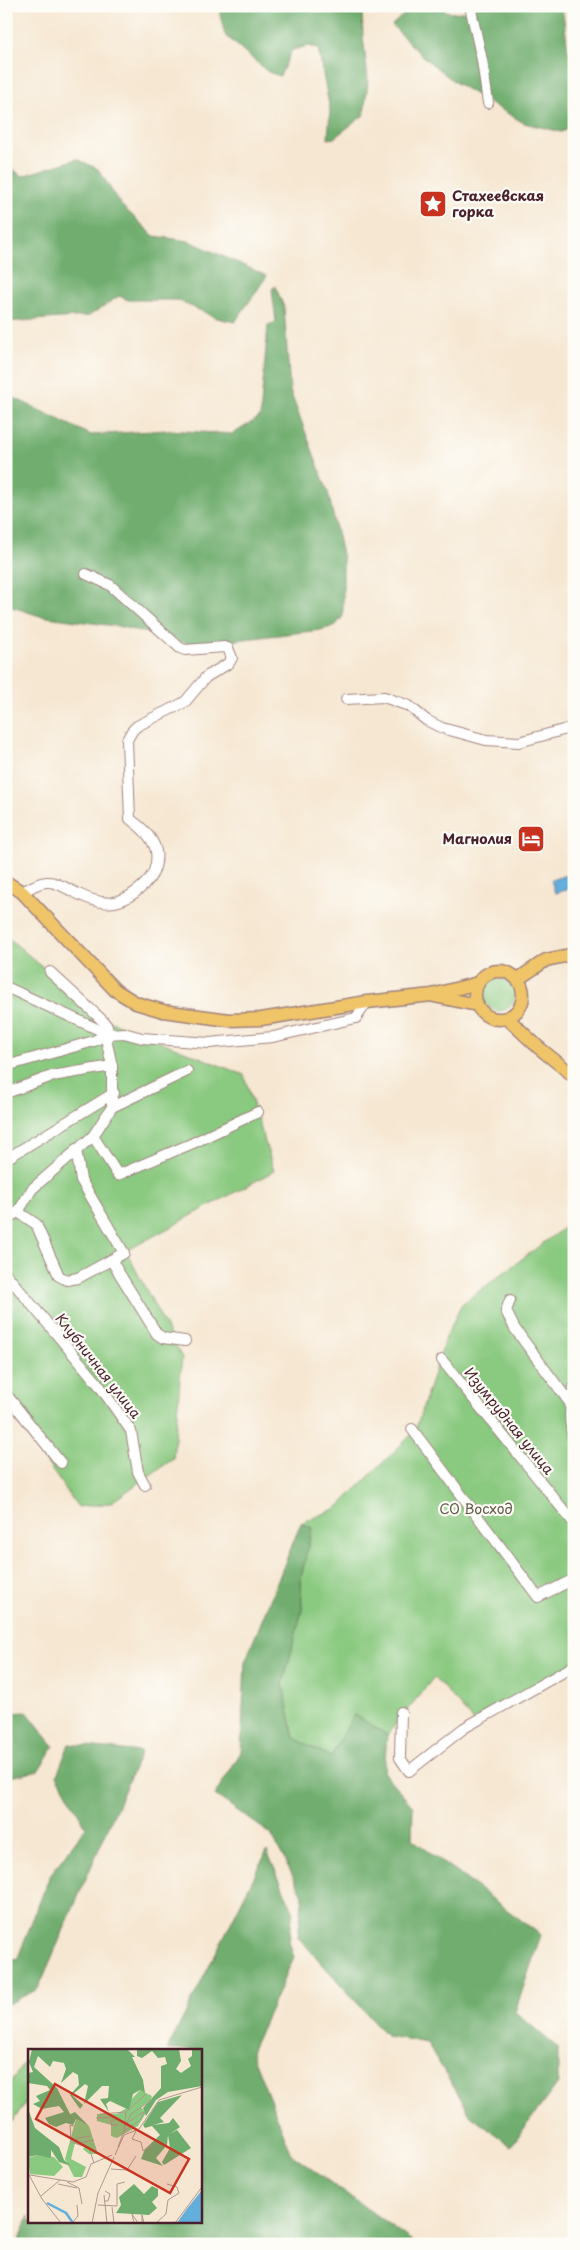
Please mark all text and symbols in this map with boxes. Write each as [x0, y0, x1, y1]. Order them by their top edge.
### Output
place label: Стахеевская горка [452, 185, 544, 222]
place icon: Стахеевская горка [418, 189, 448, 219]
hotel icon: Магнолия [516, 824, 546, 854]
place label: Магнолия [443, 828, 512, 849]
street label: Клубничная улица [51, 1309, 146, 1423]
street label: Изумрудная улица [460, 1363, 559, 1479]
park label: СО Восход [439, 1498, 513, 1519]
inset map [28, 2049, 201, 2222]

